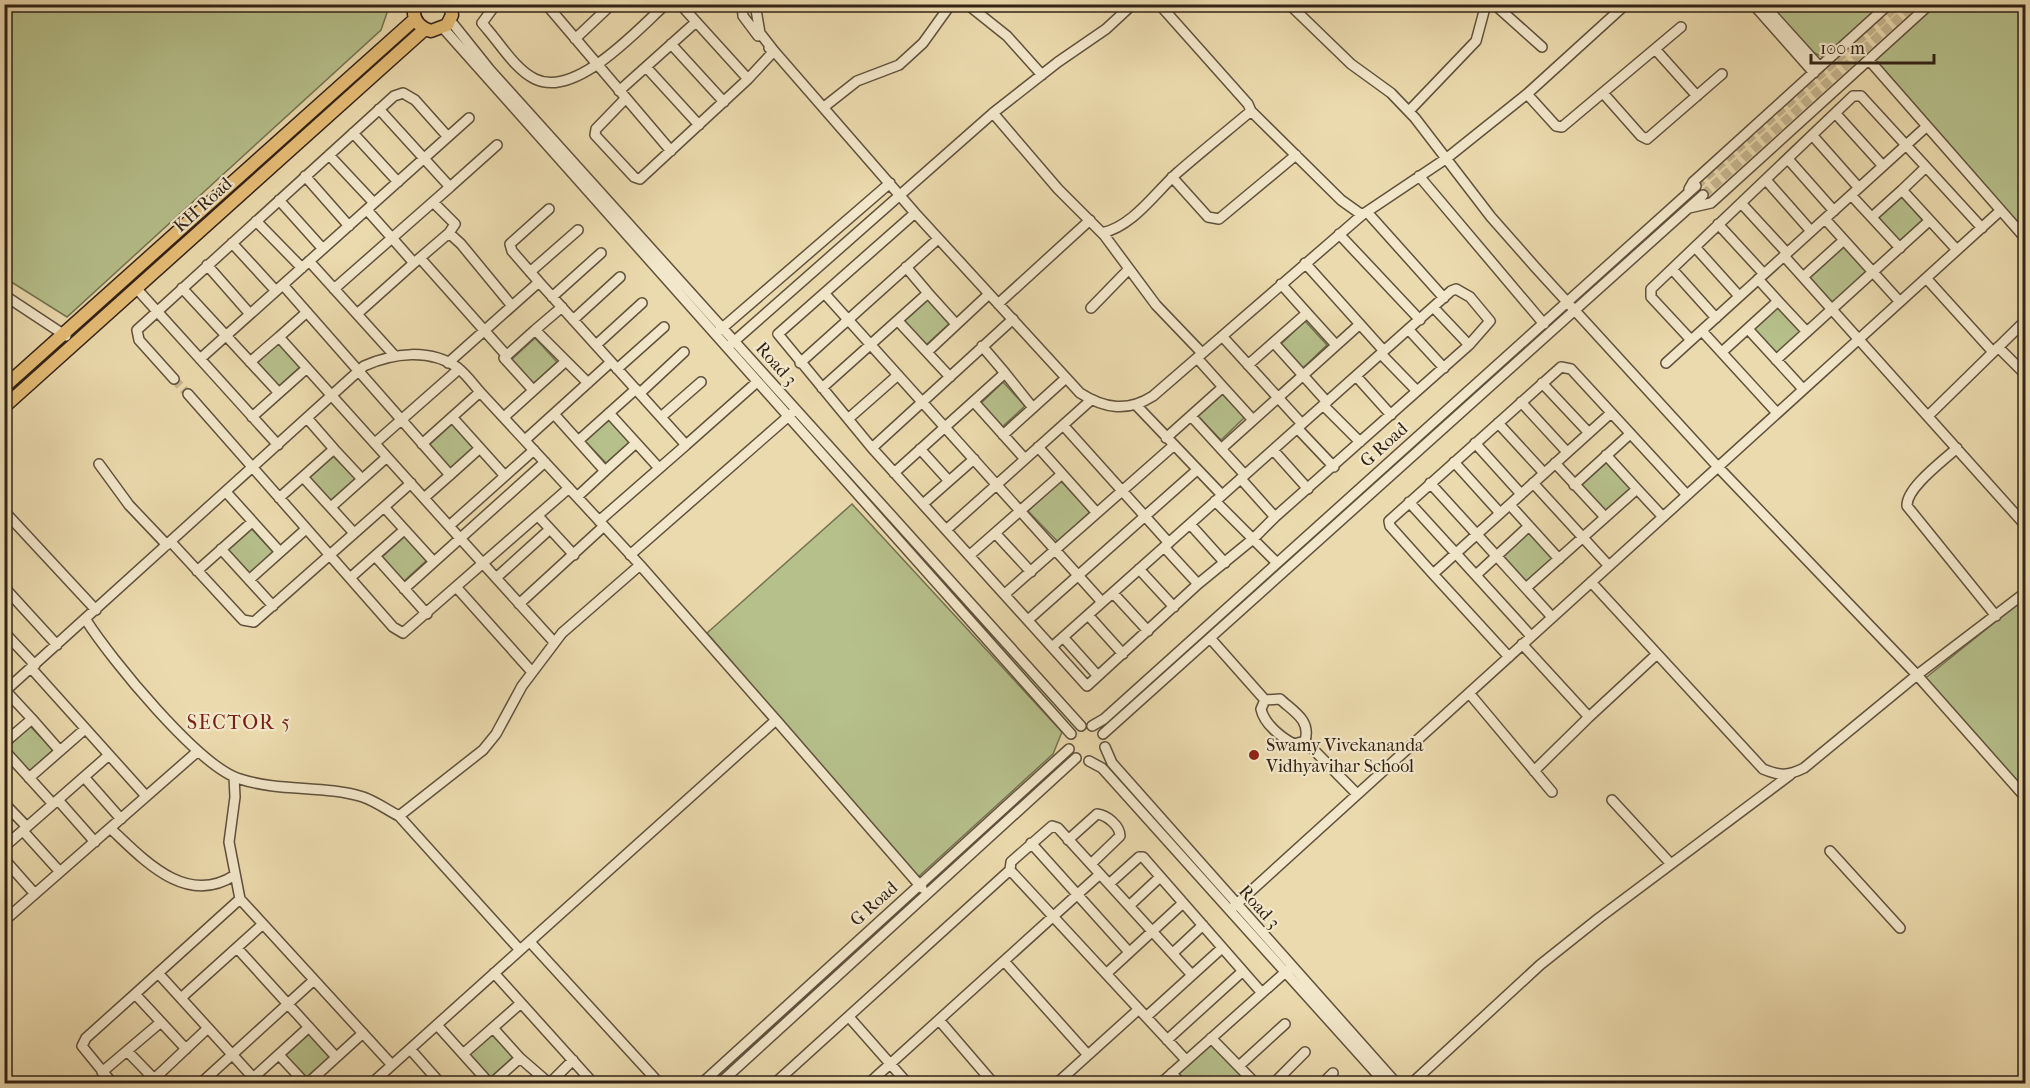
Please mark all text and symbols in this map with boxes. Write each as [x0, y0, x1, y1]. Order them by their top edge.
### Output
scale bar [1811, 27, 1934, 65]
text: 100 m [1820, 38, 1865, 59]
street label: KH Road [169, 173, 237, 237]
street label: Road 3 [751, 338, 801, 390]
street label: G Road [1356, 418, 1412, 472]
district label: SECTOR 5 [187, 711, 291, 734]
place label: Swamy Vivekananda Vidhyavihar School [1265, 735, 1424, 777]
marker: Swamy Vivekananda Vidhyavihar School [1247, 748, 1261, 762]
street label: G Road [846, 877, 902, 931]
street label: Road 3 [1234, 881, 1284, 933]

